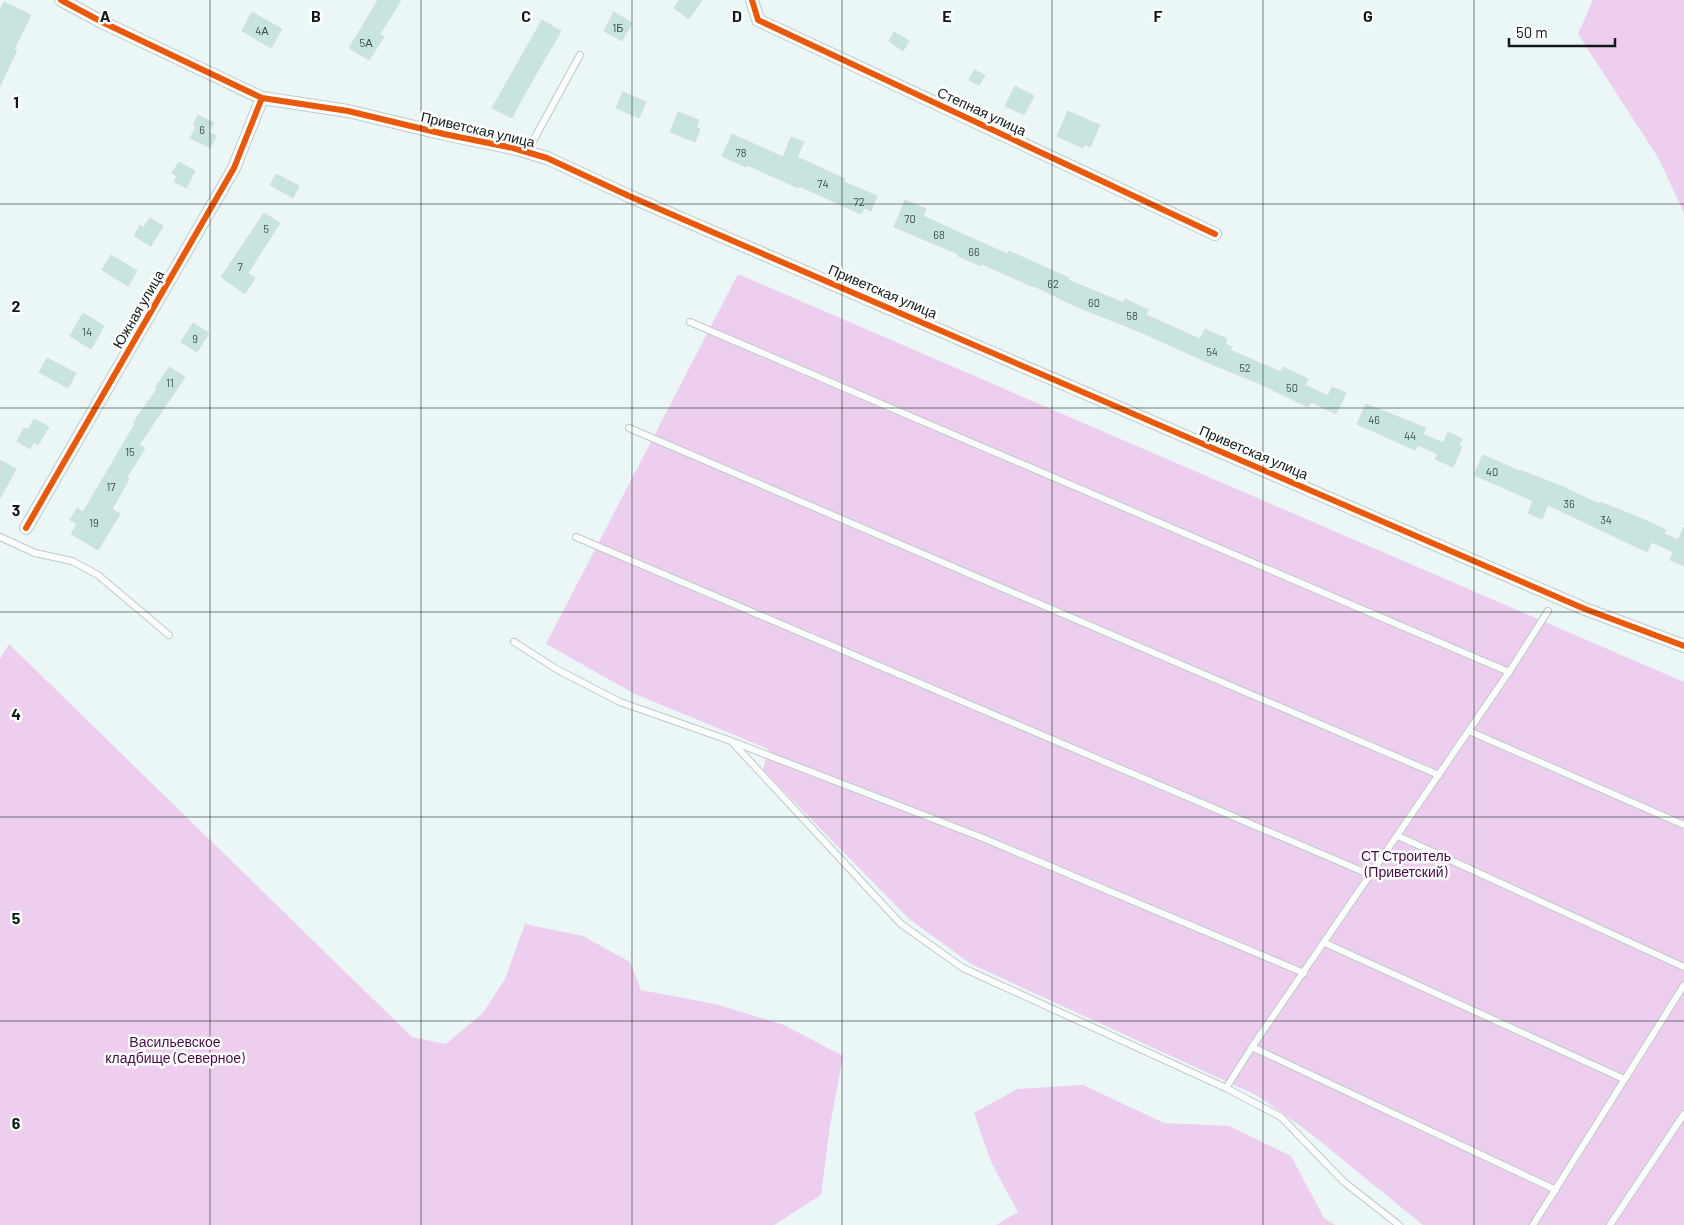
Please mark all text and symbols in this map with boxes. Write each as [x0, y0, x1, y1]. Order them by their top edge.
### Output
text: A [100, 6, 111, 25]
text: B [311, 6, 321, 25]
text: C [521, 6, 531, 25]
text: D [732, 6, 742, 25]
text: E [942, 6, 952, 25]
text: F [1154, 6, 1163, 25]
text: G [1363, 6, 1373, 25]
scale bar [1509, 15, 1615, 47]
house number: 1Б [612, 21, 624, 34]
text: 50 m [1516, 23, 1548, 41]
house number: 4А [255, 24, 269, 37]
house number: 5А [360, 36, 373, 49]
street label: Степная улица [935, 83, 1029, 139]
text: 1 [13, 92, 19, 111]
street label: Приветская улица [419, 108, 537, 150]
house number: 6 [199, 123, 205, 136]
house number: 78 [736, 146, 747, 159]
house number: 74 [817, 177, 829, 190]
house number: 72 [853, 195, 865, 208]
house number: 70 [904, 212, 916, 225]
house number: 5 [263, 222, 269, 235]
house number: 68 [933, 228, 945, 241]
house number: 66 [968, 245, 980, 258]
house number: 7 [237, 260, 243, 273]
street label: Приветская улица [826, 260, 940, 322]
street label: Южная улица [109, 267, 167, 351]
house number: 62 [1047, 277, 1059, 290]
text: 2 [12, 296, 21, 315]
house number: 60 [1088, 296, 1100, 309]
house number: 58 [1126, 309, 1138, 322]
house number: 14 [82, 325, 92, 338]
house number: 9 [192, 332, 198, 345]
house number: 54 [1206, 345, 1218, 358]
house number: 52 [1239, 361, 1251, 374]
house number: 11 [166, 376, 174, 389]
house number: 50 [1286, 381, 1298, 394]
house number: 46 [1368, 413, 1380, 426]
street label: Приветская улица [1197, 421, 1311, 483]
house number: 44 [1404, 429, 1416, 442]
house number: 15 [125, 445, 135, 458]
house number: 40 [1486, 465, 1498, 478]
house number: 17 [106, 480, 116, 493]
house number: 36 [1563, 497, 1575, 510]
text: 3 [12, 500, 20, 519]
house number: 34 [1600, 513, 1612, 526]
house number: 19 [89, 516, 99, 529]
text: 4 [11, 704, 21, 723]
park label: СТ Строитель (Приветский) [1361, 847, 1451, 880]
text: 5 [12, 908, 21, 927]
park label: Васильевское кладбище (Северное) [105, 1033, 245, 1066]
text: 6 [12, 1113, 21, 1132]

